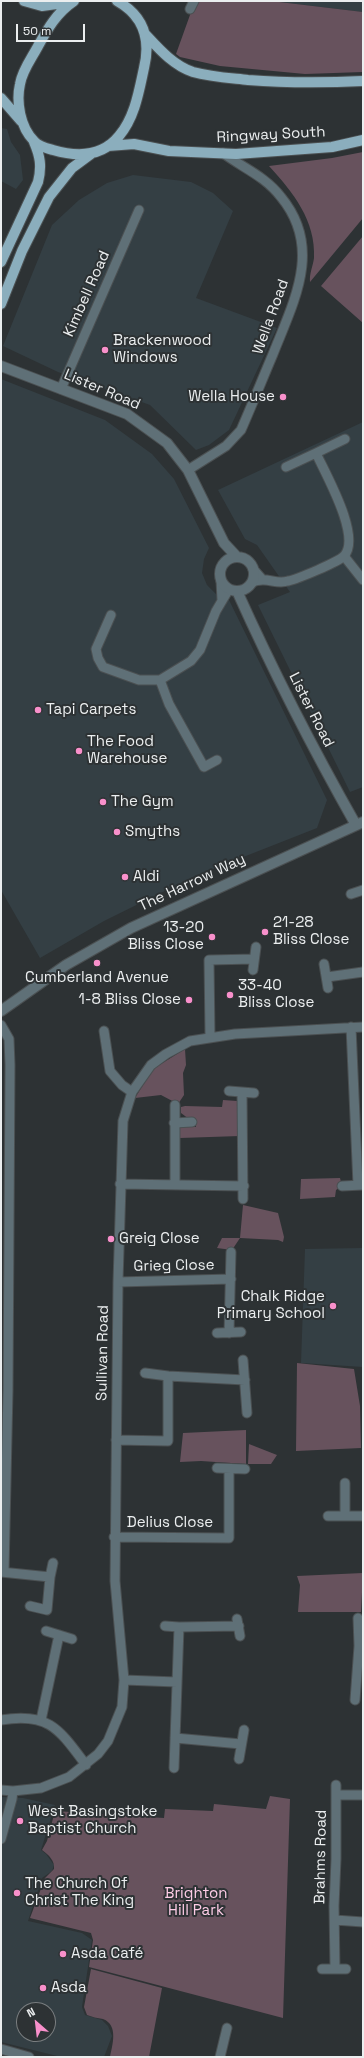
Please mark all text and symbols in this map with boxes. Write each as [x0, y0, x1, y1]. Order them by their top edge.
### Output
scale bar [18, 16, 87, 42]
text: 50 m [23, 23, 51, 39]
street label: Ringway South [216, 123, 326, 147]
street label: Kimbell Road [60, 248, 114, 340]
street label: Wella Road [249, 277, 293, 357]
place label: Brackenwood Windows [113, 332, 211, 367]
marker: Brackenwood Windows [100, 345, 110, 355]
street label: Lister Road [61, 366, 143, 414]
place label: Wella House [188, 388, 275, 406]
marker: Wella House [278, 392, 288, 402]
street label: Lister Road [284, 670, 338, 750]
place label: Tapi Carpets [46, 701, 136, 719]
marker: Tapi Carpets [33, 705, 43, 715]
place label: The Food Warehouse [87, 733, 167, 768]
marker: The Food Warehouse [74, 746, 84, 756]
place label: The Gym [111, 793, 174, 811]
marker: The Gym [98, 797, 108, 807]
place label: Smyths [125, 823, 180, 841]
marker: Smyths [112, 827, 122, 837]
street label: The Harrow Way [136, 850, 248, 916]
place label: Aldi [133, 868, 159, 886]
marker: Aldi [120, 872, 130, 882]
place label: 21-28 Bliss Close [273, 914, 349, 949]
place label: 13-20 Bliss Close [128, 919, 204, 954]
marker: 21-28 Bliss Close [260, 927, 270, 937]
marker: 13-20 Bliss Close [207, 932, 217, 942]
marker: Cumberland Avenue [92, 958, 102, 968]
place label: Cumberland Avenue [25, 969, 169, 987]
place label: 33-40 Bliss Close [238, 977, 314, 1012]
marker: 33-40 Bliss Close [225, 990, 235, 1000]
place label: 1-8 Bliss Close [78, 991, 181, 1009]
marker: 1-8 Bliss Close [184, 995, 194, 1005]
place label: Greig Close [119, 1230, 200, 1248]
marker: Greig Close [106, 1234, 116, 1244]
street label: Grieg Close [133, 1256, 215, 1276]
place label: Chalk Ridge Primary School [217, 1288, 325, 1323]
marker: Chalk Ridge Primary School [328, 1301, 338, 1311]
street label: Sullivan Road [93, 1305, 113, 1401]
street label: Delius Close [127, 1514, 213, 1532]
place label: West Basingstoke Baptist Church [28, 1803, 157, 1838]
street label: Brahms Road [311, 1810, 331, 1904]
marker: West Basingstoke Baptist Church [15, 1816, 25, 1826]
place label: The Church Of Christ The King [25, 1875, 134, 1910]
park label: Brighton Hill Park [165, 1885, 227, 1920]
marker: The Church Of Christ The King [12, 1888, 22, 1898]
place label: Asda Café [71, 1945, 143, 1963]
marker: Asda Café [58, 1949, 68, 1959]
place label: Asda [51, 1979, 87, 1997]
marker: Asda [38, 1983, 48, 1993]
north arrow [16, 2002, 56, 2042]
text: N [24, 2004, 37, 2020]

